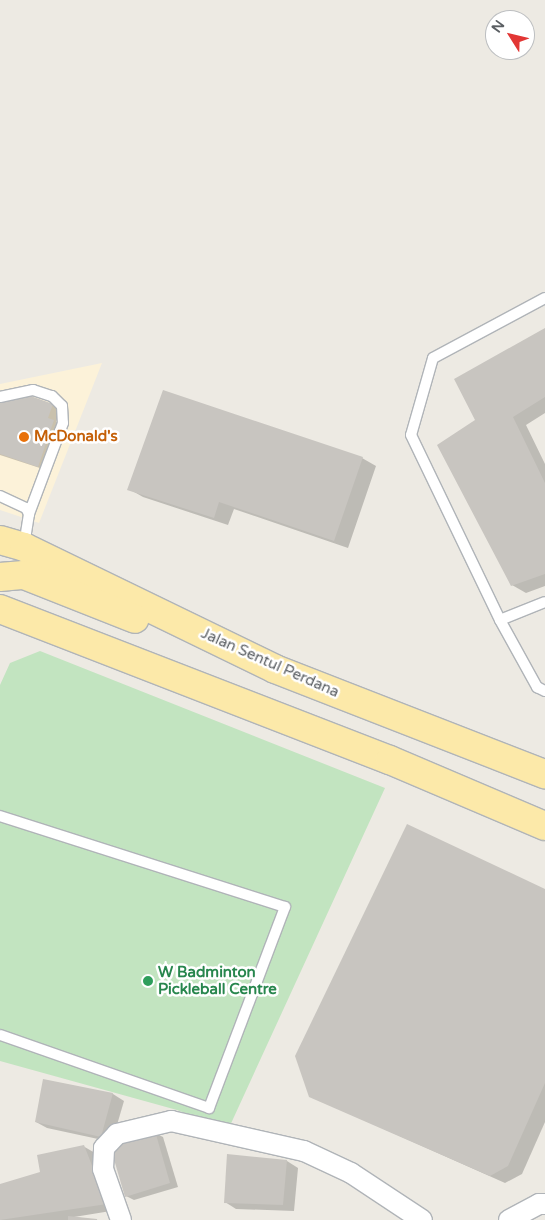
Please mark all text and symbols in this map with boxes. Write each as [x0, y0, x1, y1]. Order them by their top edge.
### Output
north arrow [485, 10, 535, 60]
text: N [488, 17, 508, 36]
place label: McDonald's [34, 428, 118, 446]
marker: McDonald's [18, 431, 30, 443]
street label: Jalan Sentul Perdana [198, 624, 342, 702]
place label: W Badminton Pickleball Centre [158, 963, 277, 998]
marker: W Badminton Pickleball Centre [142, 975, 154, 987]

